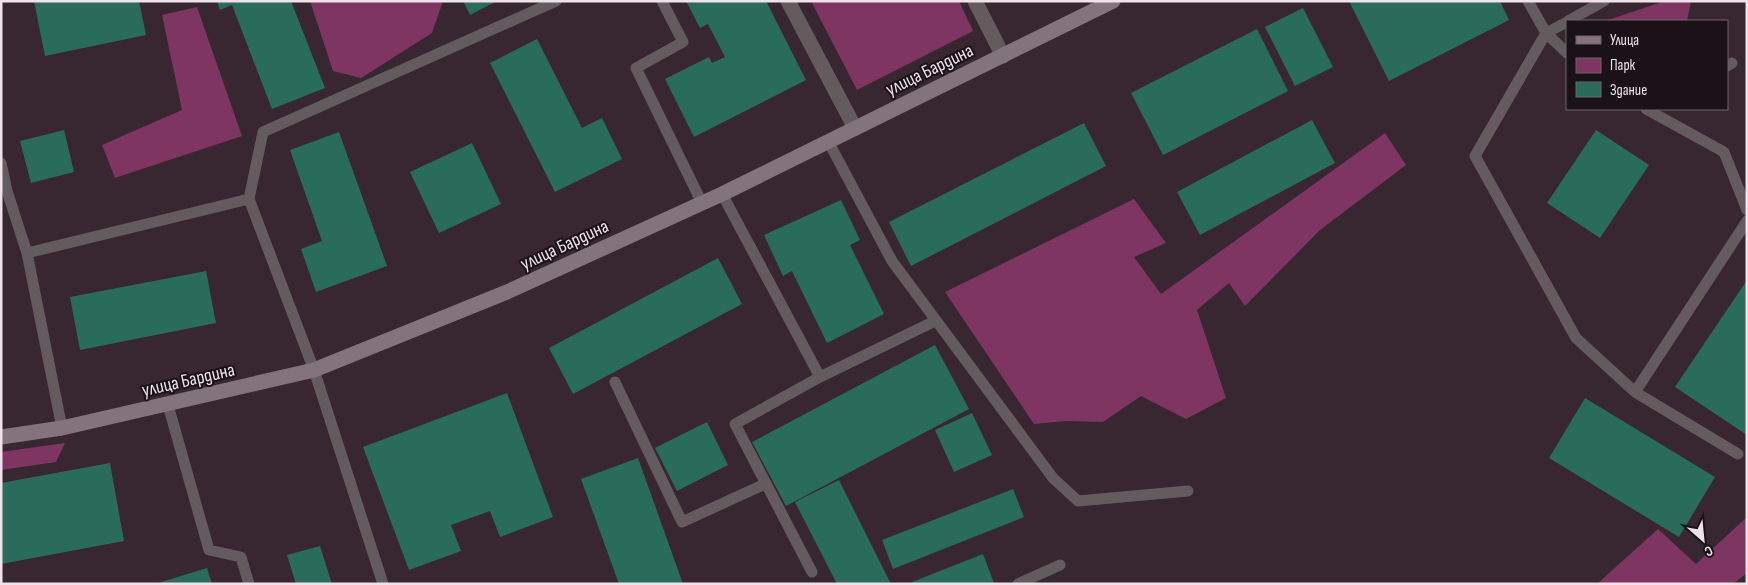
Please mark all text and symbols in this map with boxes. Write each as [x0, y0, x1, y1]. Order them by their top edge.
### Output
legend [1566, 20, 1728, 110]
text: Улица [1610, 31, 1639, 50]
street label: улица Бардина [882, 39, 977, 101]
text: Парк [1610, 56, 1636, 75]
text: Здание [1610, 81, 1647, 100]
street label: улица Бардина [517, 215, 612, 276]
street label: улица Бардина [140, 359, 237, 402]
north arrow [1678, 515, 1728, 565]
text: С [1702, 542, 1716, 560]

